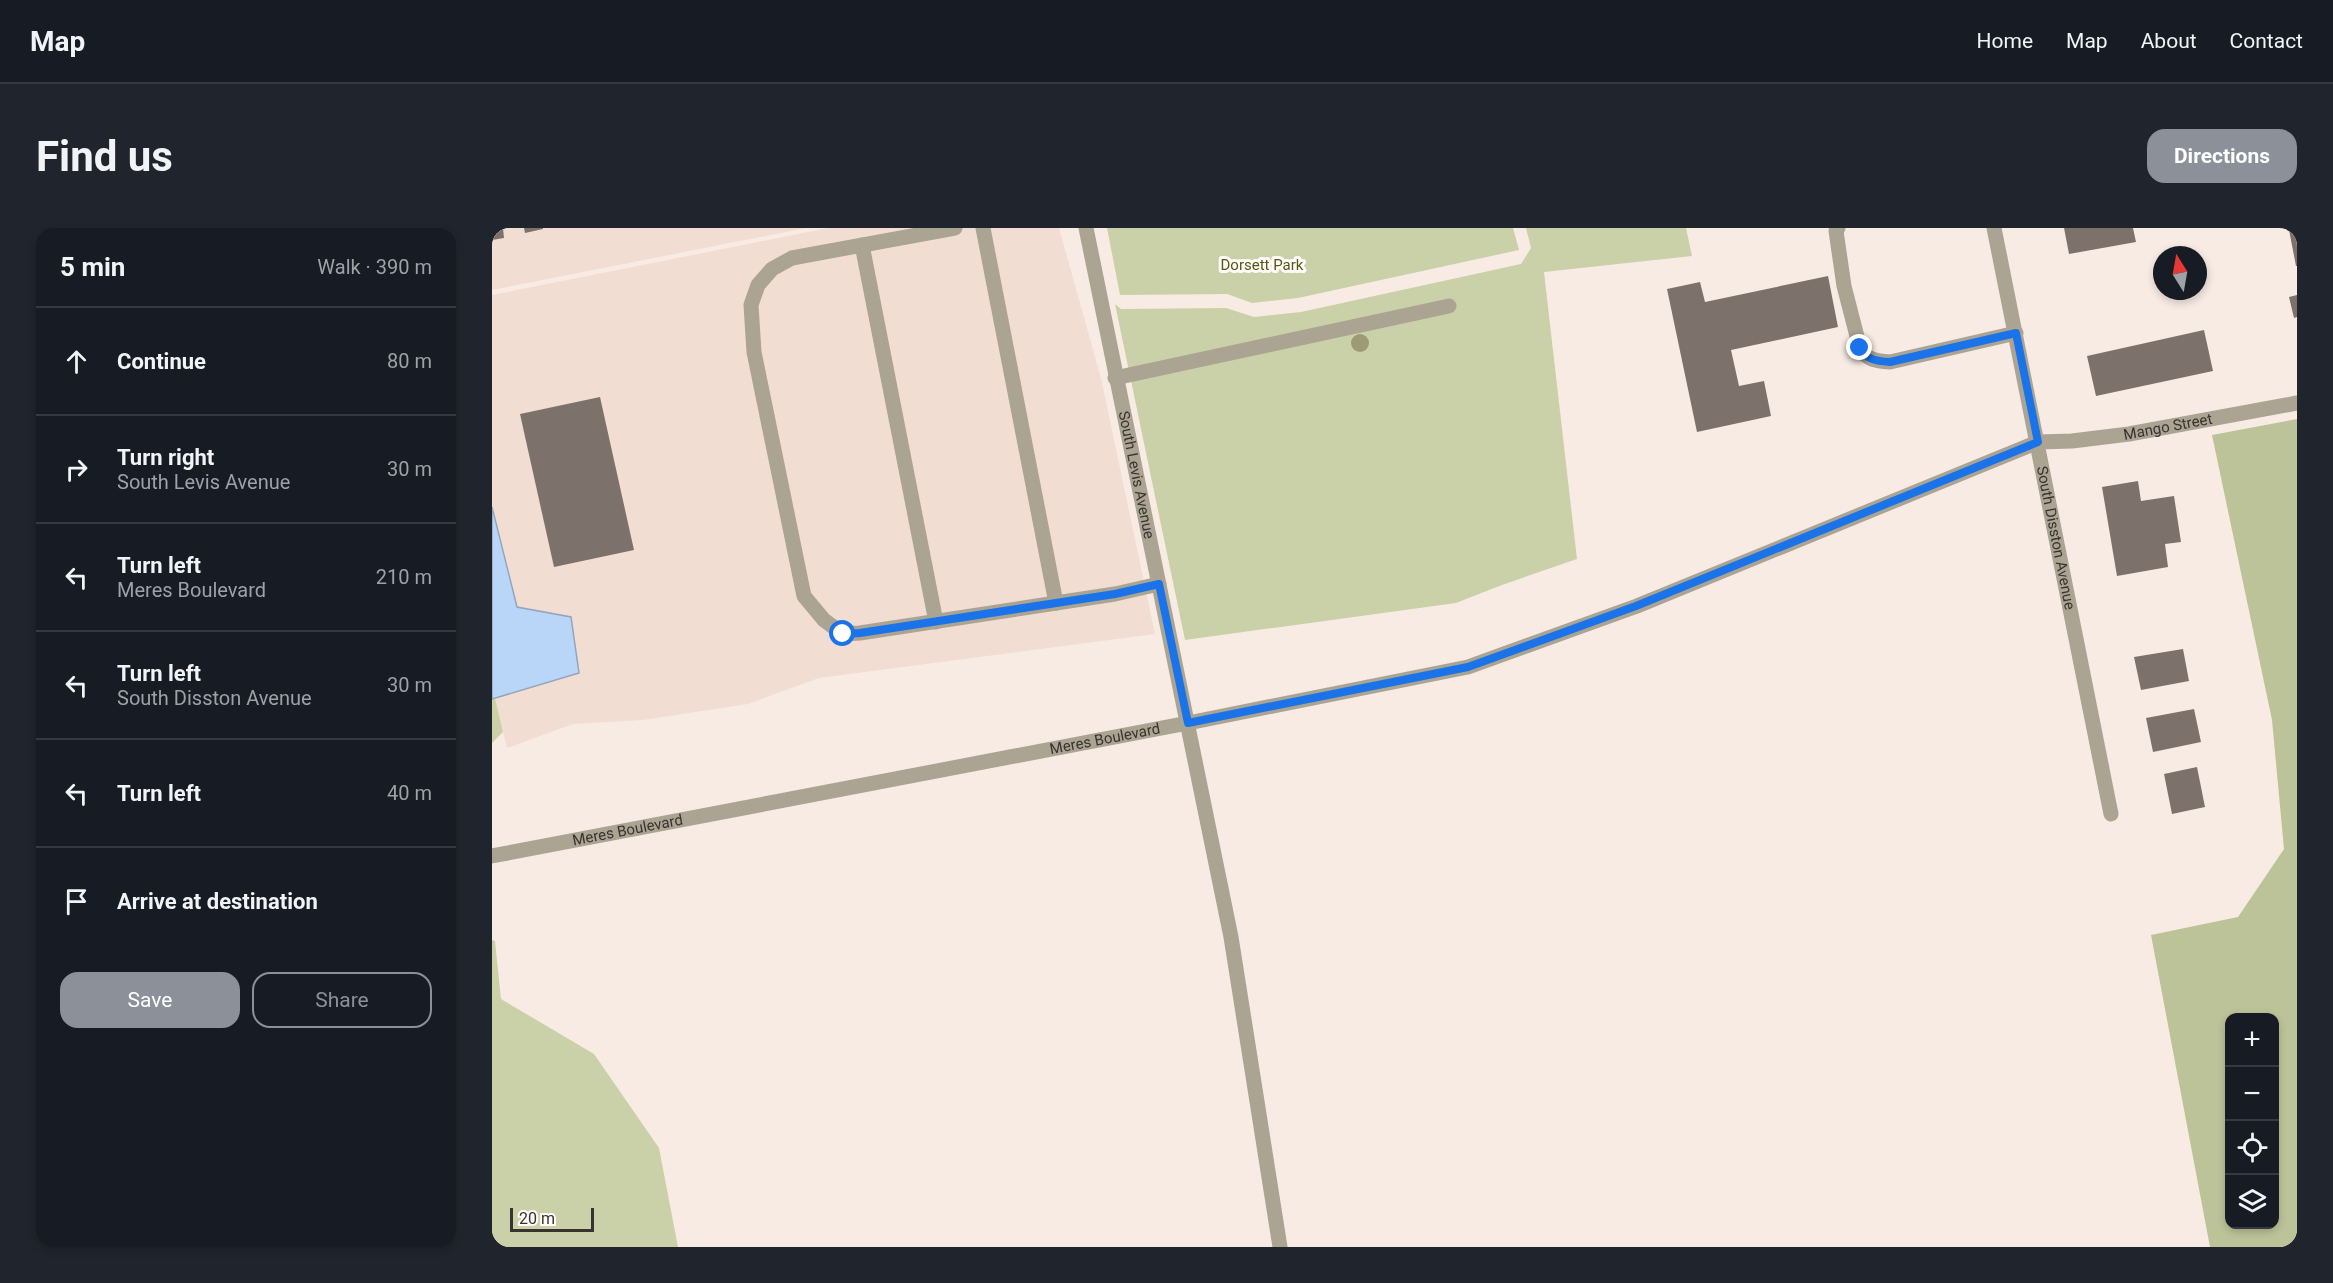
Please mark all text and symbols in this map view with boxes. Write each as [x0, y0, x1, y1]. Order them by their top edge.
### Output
text: Map [30, 25, 85, 58]
text: Home [1977, 29, 2033, 53]
text: Map [2066, 29, 2108, 53]
text: About [2141, 29, 2197, 53]
text: Contact [2230, 29, 2303, 53]
button: Directions [2147, 129, 2297, 183]
text: Find us [36, 132, 173, 181]
north arrow [2153, 246, 2207, 300]
text: 5 min [60, 252, 125, 282]
text: Walk · 390 m [317, 255, 432, 279]
park label: Dorsett Park [1221, 256, 1304, 274]
route end [1846, 334, 1872, 360]
icon: ahead [60, 345, 93, 378]
text: Continue [117, 349, 206, 374]
text: 80 m [387, 349, 432, 373]
street label: South Levis Avenue [1115, 409, 1158, 540]
street label: Mango Street [2122, 410, 2214, 444]
text: Turn right [117, 445, 214, 470]
icon: right [60, 453, 93, 486]
text: 30 m [387, 457, 432, 481]
street label: South Disston Avenue [2033, 464, 2079, 611]
text: South Levis Avenue [117, 470, 290, 494]
text: Turn left [117, 553, 201, 578]
icon: left [60, 561, 93, 594]
text: 210 m [376, 565, 432, 589]
text: Meres Boulevard [117, 578, 266, 602]
route start [829, 620, 855, 646]
text: Turn left [117, 661, 201, 686]
icon: left [60, 669, 93, 702]
text: 30 m [387, 673, 432, 697]
text: South Disston Avenue [117, 686, 312, 710]
street label: Meres Boulevard [1048, 720, 1162, 758]
icon: left [60, 777, 93, 810]
text: Turn left [117, 781, 201, 806]
text: 40 m [387, 781, 432, 805]
street label: Meres Boulevard [571, 811, 684, 849]
icon: arrive [60, 885, 93, 918]
text: Arrive at destination [117, 889, 318, 914]
button: Save [60, 972, 240, 1028]
button: Share [252, 972, 432, 1028]
map controls [2225, 1013, 2279, 1229]
button: + [2225, 1013, 2279, 1067]
button: − [2225, 1067, 2279, 1121]
button: locate [2225, 1121, 2279, 1175]
button: layers [2225, 1175, 2279, 1229]
scale bar [510, 1205, 594, 1232]
text: 20 m [519, 1209, 555, 1228]

